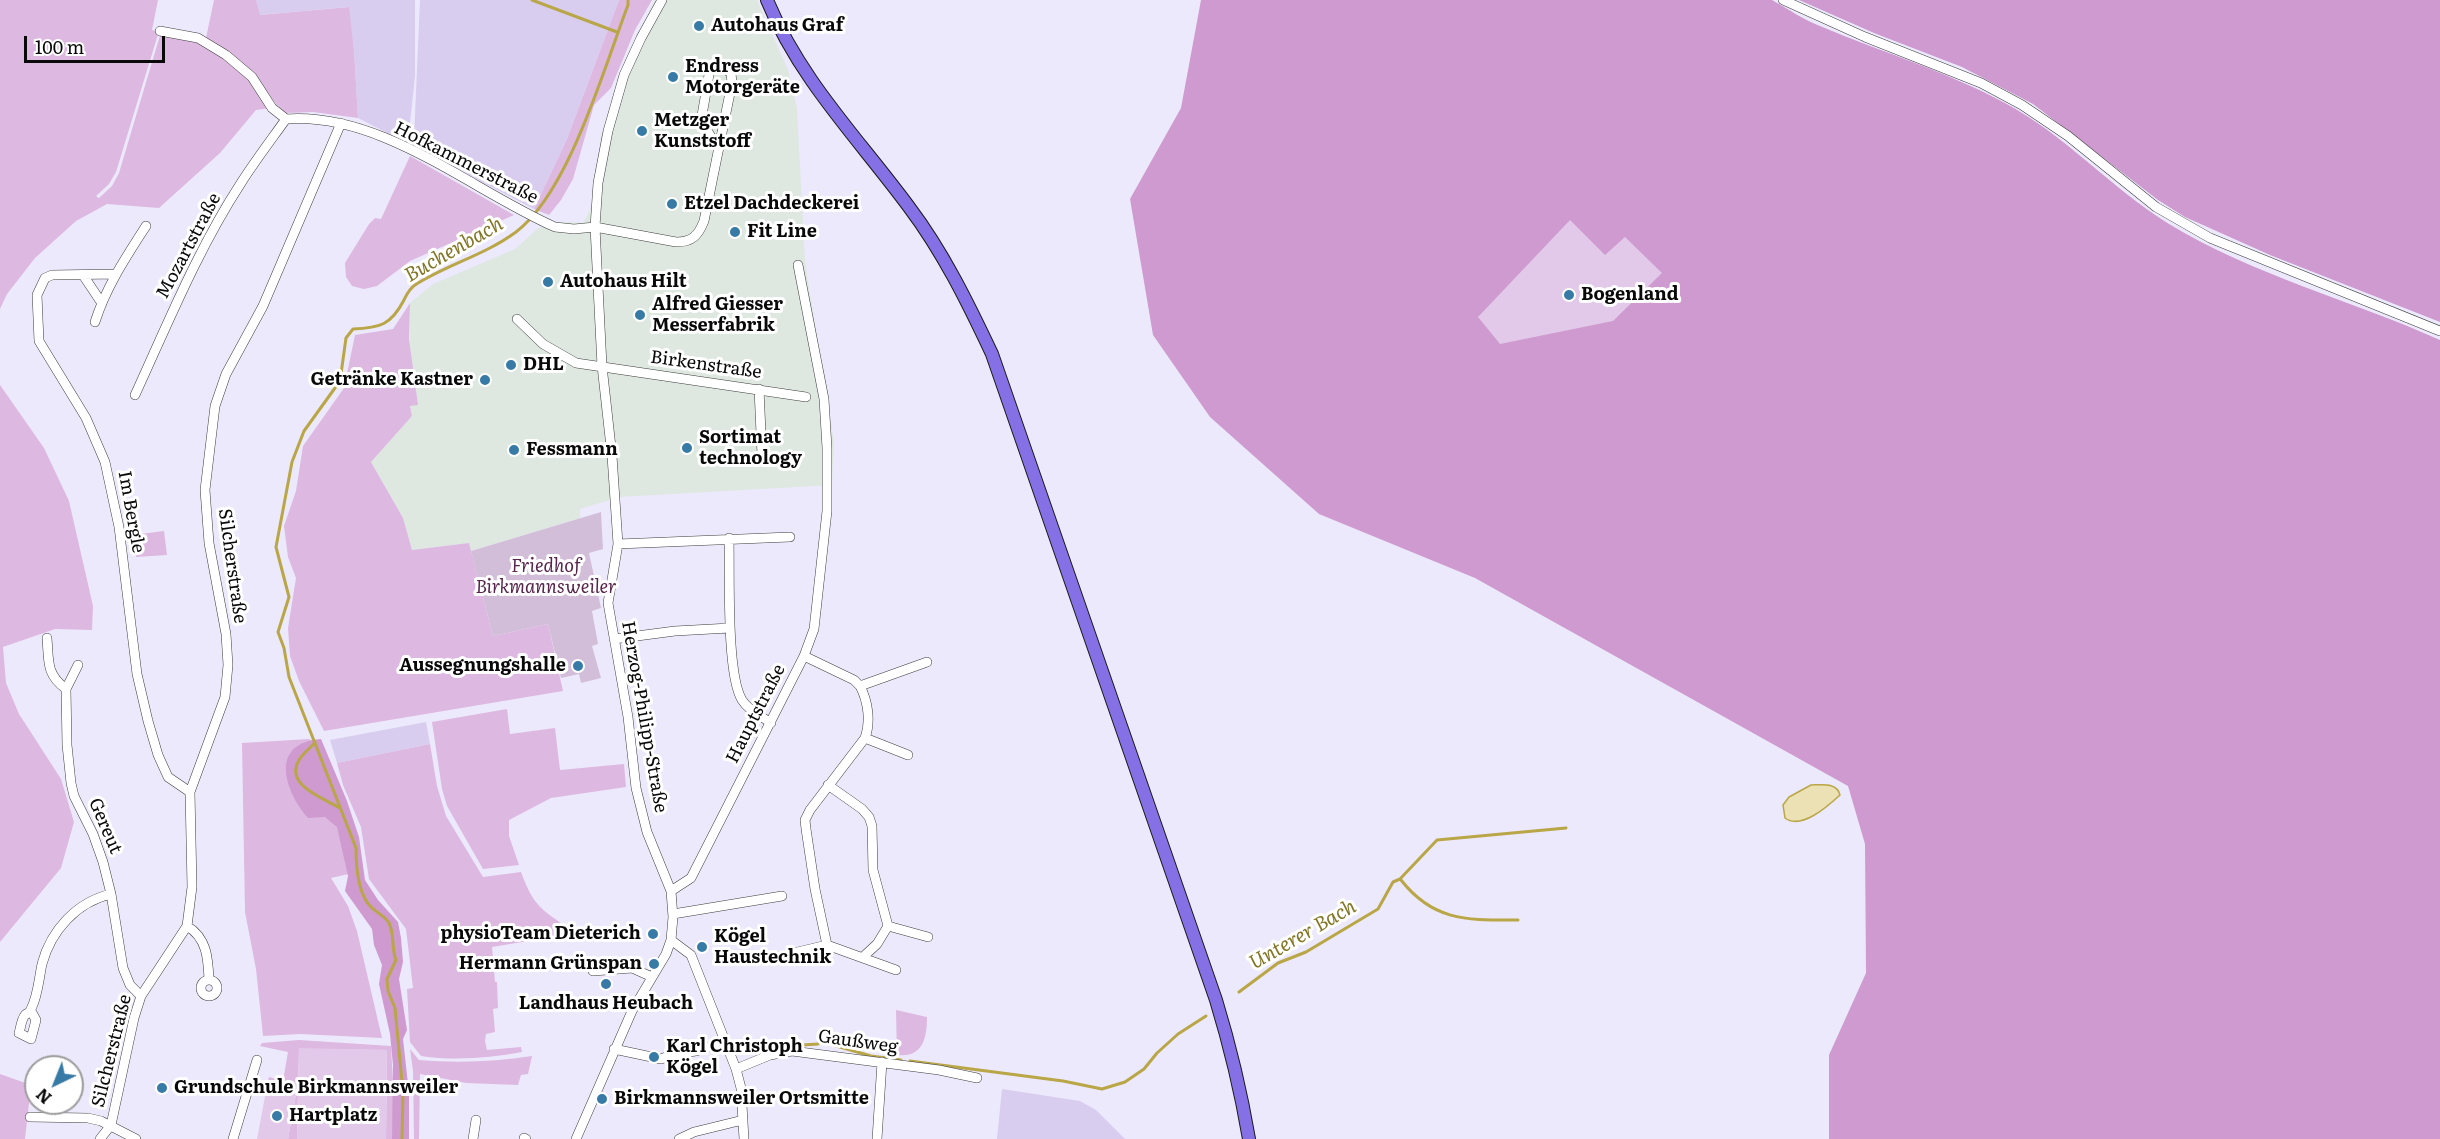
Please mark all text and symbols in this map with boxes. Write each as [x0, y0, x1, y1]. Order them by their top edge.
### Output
place label: Autohaus Graf [711, 15, 843, 37]
marker: Autohaus Graf [692, 19, 706, 33]
scale bar [27, 24, 168, 62]
text: 100 m [35, 33, 84, 60]
place label: Endress Motorgeräte [685, 56, 800, 98]
marker: Endress Motorgeräte [666, 70, 680, 84]
place label: Metzger Kunststoff [654, 110, 751, 152]
street label: Hofkammerstraße [390, 117, 542, 209]
marker: Metzger Kunststoff [635, 124, 649, 138]
street label: Mozartstraße [152, 190, 226, 302]
place label: Etzel Dachdeckerei [684, 193, 859, 215]
marker: Etzel Dachdeckerei [665, 197, 679, 211]
water label: Buchenbach [401, 212, 507, 288]
place label: Fit Line [747, 221, 817, 243]
marker: Fit Line [728, 225, 742, 239]
place label: Autohaus Hilt [560, 271, 687, 293]
marker: Autohaus Hilt [541, 275, 555, 289]
place label: Bogenland [1581, 284, 1679, 306]
marker: Bogenland [1562, 288, 1576, 302]
place label: Alfred Giesser Messerfabrik [652, 294, 783, 336]
marker: Alfred Giesser Messerfabrik [633, 308, 647, 322]
street label: Birkenstraße [649, 346, 763, 384]
place label: DHL [523, 354, 564, 376]
marker: DHL [504, 358, 518, 372]
place label: Getränke Kastner [311, 369, 473, 391]
marker: Getränke Kastner [478, 373, 492, 387]
place label: Sortimat technology [699, 427, 802, 470]
place label: Fessmann [526, 439, 618, 461]
marker: Sortimat technology [680, 441, 694, 455]
marker: Fessmann [507, 443, 521, 457]
street label: Im Bergle [113, 469, 149, 555]
street label: Silcherstraße [213, 507, 251, 625]
park label: Friedhof Birkmannsweiler [476, 556, 616, 598]
street label: Herzog-Philipp-Straße [617, 620, 671, 814]
place label: Aussegnungshalle [399, 655, 566, 677]
marker: Aussegnungshalle [571, 659, 585, 673]
street label: Hauptstraße [722, 661, 790, 767]
street label: Gereut [84, 795, 126, 857]
water label: Unterer Bach [1245, 895, 1361, 975]
place label: physioTeam Dieterich [440, 923, 641, 945]
place label: Kögel Haustechnik [714, 926, 831, 968]
marker: physioTeam Dieterich [646, 927, 660, 941]
marker: Kögel Haustechnik [695, 940, 709, 954]
place label: Hermann Grünspan [459, 953, 642, 975]
marker: Hermann Grünspan [647, 957, 661, 971]
marker: Landhaus Heubach [599, 977, 613, 991]
street label: Silcherstraße [88, 992, 136, 1110]
place label: Landhaus Heubach [519, 993, 693, 1015]
street label: Gaußweg [817, 1026, 899, 1058]
place label: Karl Christoph Kögel [666, 1036, 803, 1078]
marker: Karl Christoph Kögel [647, 1050, 661, 1064]
north arrow [24, 1055, 84, 1115]
place label: Grundschule Birkmannsweiler [174, 1077, 458, 1099]
marker: Grundschule Birkmannsweiler [155, 1081, 169, 1095]
text: N [30, 1083, 56, 1110]
place label: Birkmannsweiler Ortsmitte [614, 1088, 869, 1110]
marker: Birkmannsweiler Ortsmitte [595, 1092, 609, 1106]
place label: Hartplatz [289, 1105, 377, 1127]
marker: Hartplatz [270, 1109, 284, 1123]

